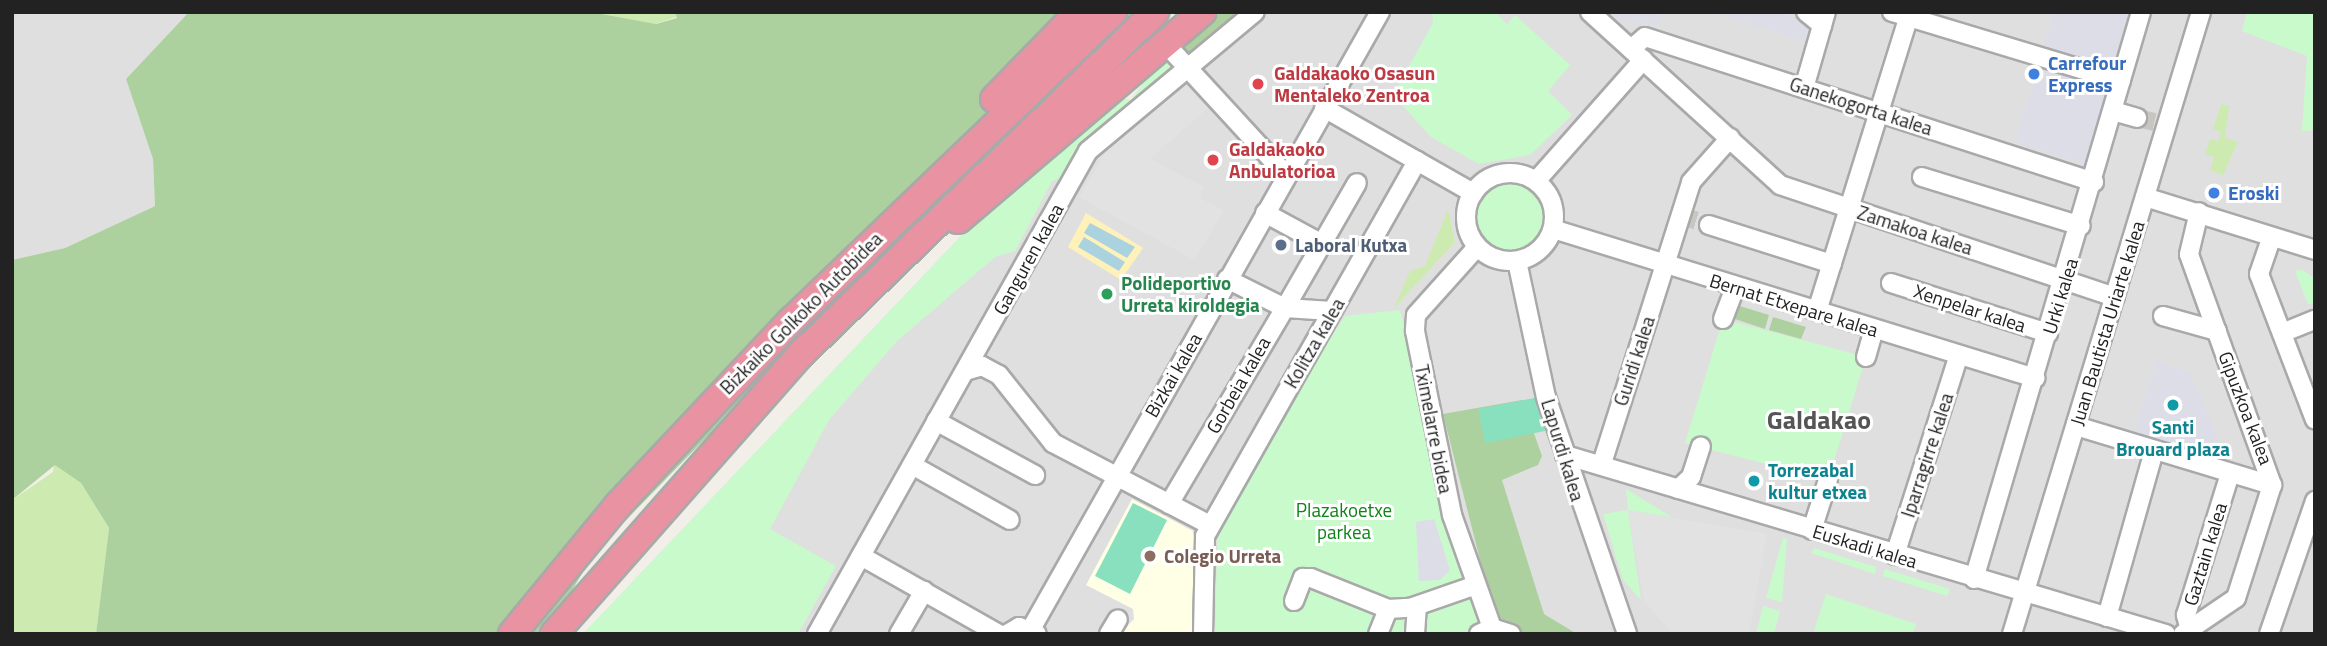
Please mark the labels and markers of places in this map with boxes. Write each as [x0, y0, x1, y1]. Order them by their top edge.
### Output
place label: Carrefour Express [2048, 52, 2126, 96]
place label: Galdakaoko Osasun Mentaleko Zentroa [1274, 62, 1435, 106]
marker: Carrefour Express [2026, 66, 2042, 82]
marker: Galdakaoko Osasun Mentaleko Zentroa [1248, 74, 1268, 94]
place label: Galdakaoko Anbulatorioa [1229, 138, 1335, 182]
marker: Galdakaoko Anbulatorioa [1203, 150, 1223, 170]
place label: Eroski [2228, 182, 2279, 204]
marker: Eroski [2206, 185, 2222, 201]
place label: Laboral Kutxa [1295, 234, 1407, 256]
marker: Laboral Kutxa [1273, 237, 1289, 253]
place label: Polideportivo Urreta kiroldegia [1121, 272, 1260, 316]
marker: Polideportivo Urreta kiroldegia [1099, 286, 1115, 302]
marker: Santi Brouard plaza [2165, 397, 2181, 413]
place label: Santi Brouard plaza [2116, 416, 2230, 460]
place label: Torrezabal kultur etxea [1768, 459, 1867, 503]
marker: Torrezabal kultur etxea [1746, 473, 1762, 489]
place label: Colegio Urreta [1164, 545, 1281, 567]
marker: Colegio Urreta [1142, 548, 1158, 564]

